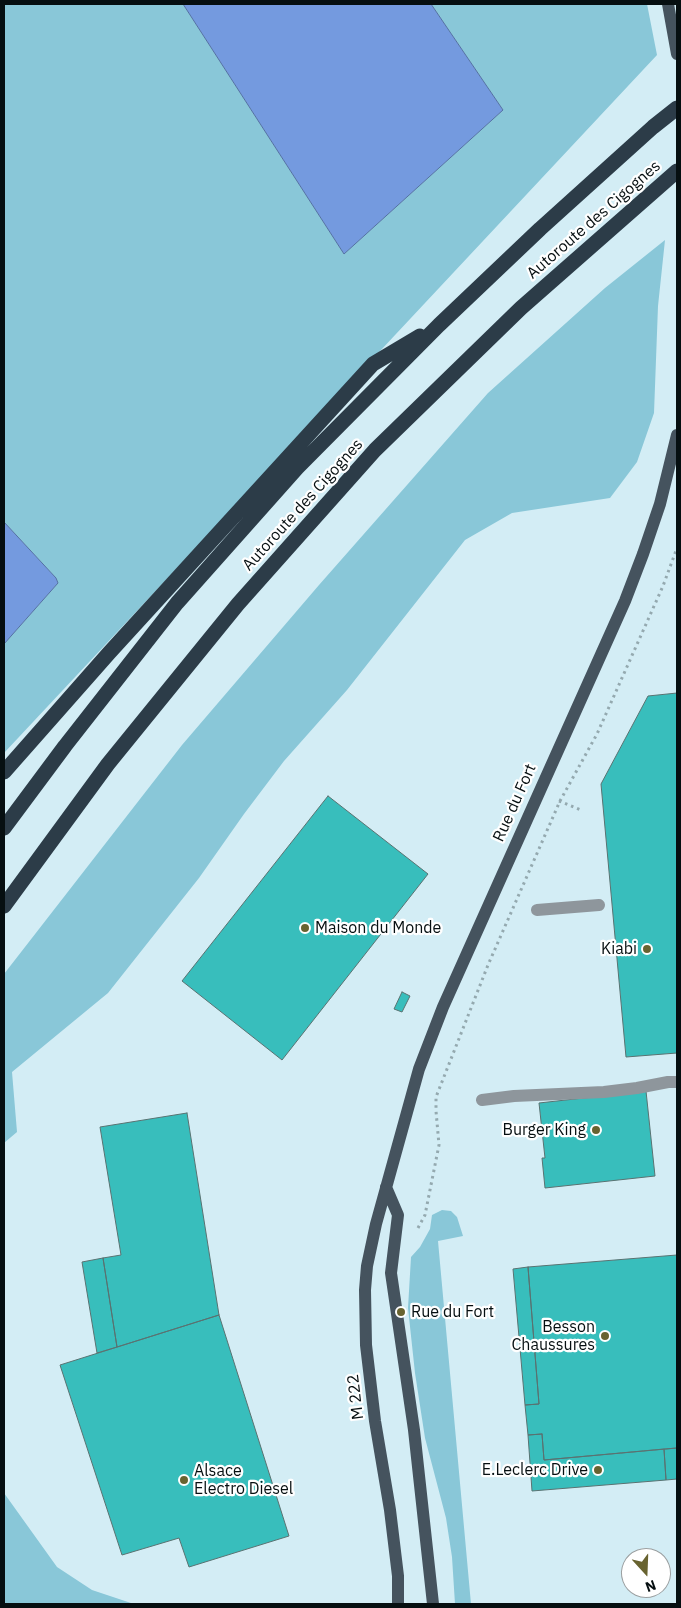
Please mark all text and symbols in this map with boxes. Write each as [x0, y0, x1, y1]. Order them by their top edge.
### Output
street label: Autoroute des Cigognes [523, 157, 665, 283]
street label: Autoroute des Cigognes [239, 435, 367, 575]
street label: Rue du Fort [489, 761, 541, 845]
place label: Maison du Monde [315, 918, 441, 938]
marker: Maison du Monde [299, 922, 311, 934]
place label: Kiabi [601, 939, 637, 959]
marker: Kiabi [641, 943, 653, 955]
place label: Burger King [502, 1120, 586, 1140]
marker: Burger King [590, 1124, 602, 1136]
place label: Rue du Fort [411, 1302, 494, 1322]
marker: Rue du Fort [395, 1306, 407, 1318]
place label: Besson Chaussures [511, 1317, 595, 1355]
marker: Besson Chaussures [599, 1330, 611, 1342]
street label: M 222 [344, 1373, 368, 1421]
place label: E.Leclerc Drive [482, 1460, 588, 1480]
place label: Alsace Electro Diesel [194, 1461, 293, 1499]
marker: E.Leclerc Drive [592, 1464, 604, 1476]
marker: Alsace Electro Diesel [178, 1474, 190, 1486]
north arrow [621, 1548, 671, 1598]
text: N [643, 1576, 659, 1596]

